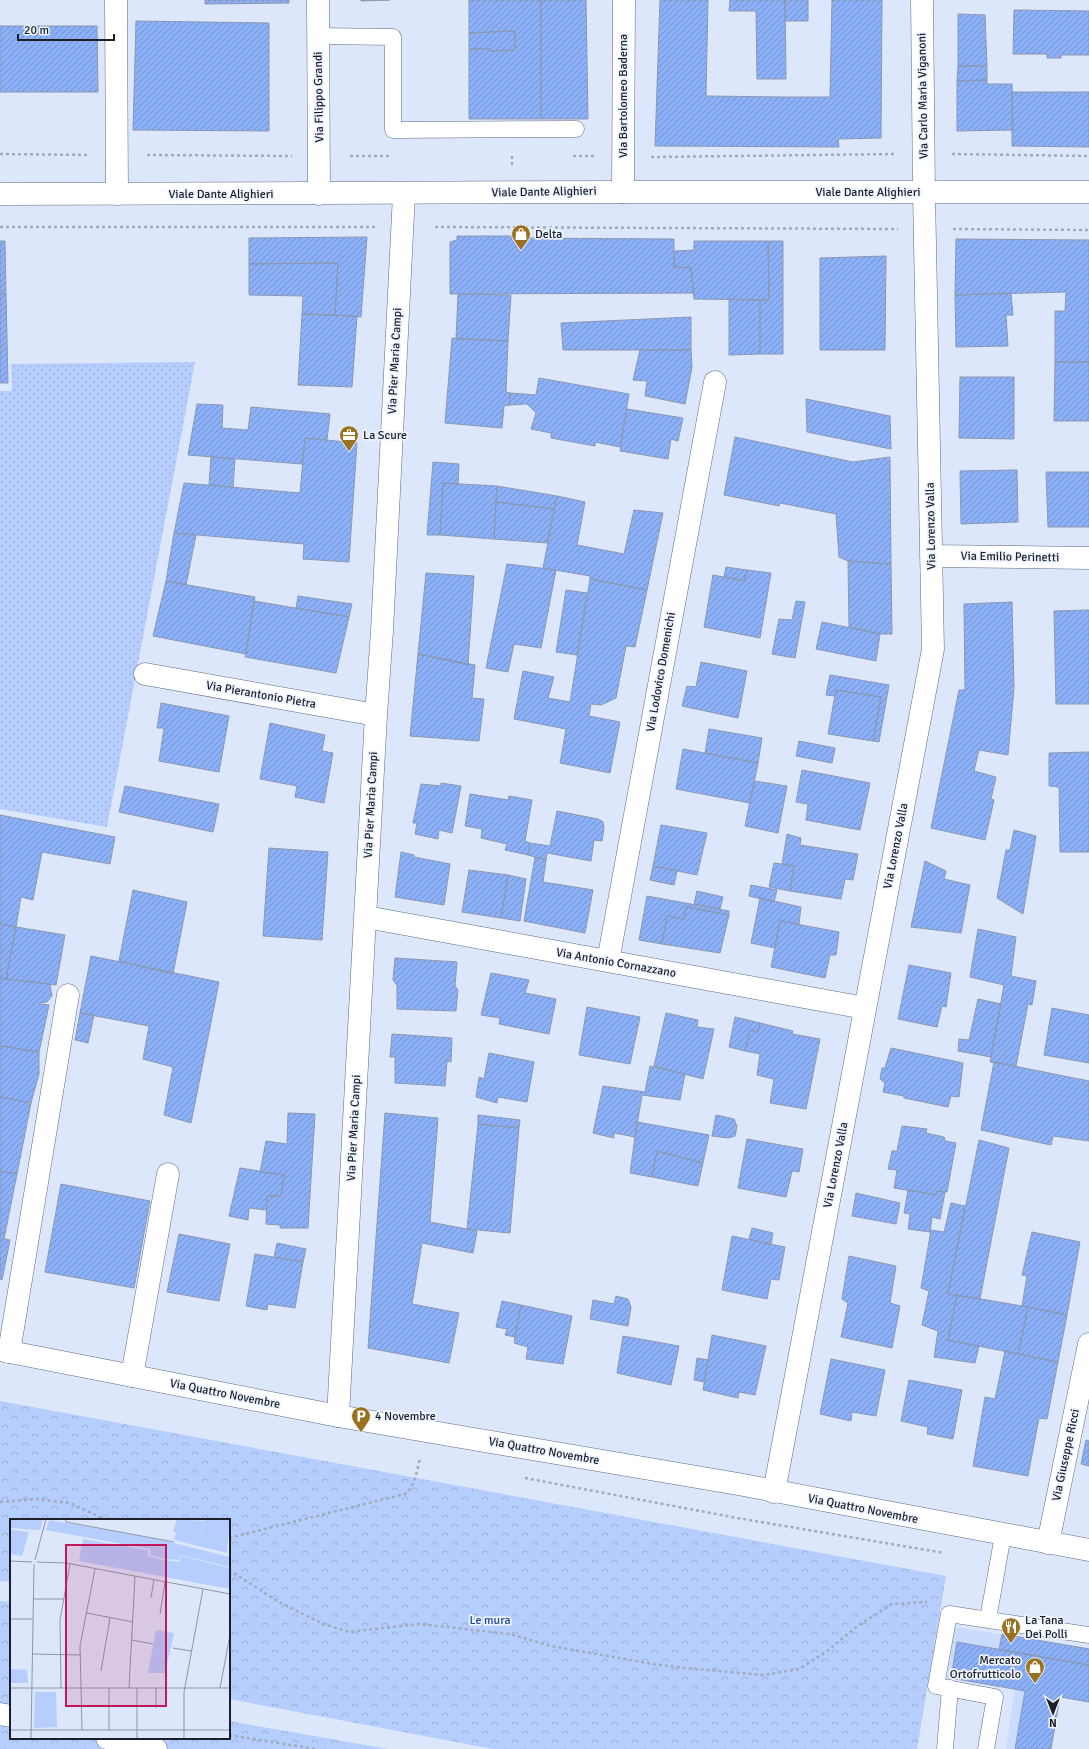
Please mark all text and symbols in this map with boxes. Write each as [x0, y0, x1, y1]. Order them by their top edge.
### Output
scale bar [18, 16, 114, 42]
text: 20 m [24, 23, 49, 38]
street label: Via Carlo Maria Viganoni [914, 33, 932, 159]
street label: Via Bartolomeo Baderna [616, 34, 631, 158]
street label: Via Filippo Grandi [311, 51, 327, 143]
street label: Viale Dante Alighieri [491, 184, 597, 200]
street label: Viale Dante Alighieri [815, 185, 921, 200]
street label: Viale Dante Alighieri [168, 187, 274, 202]
shop icon: Delta [510, 223, 532, 251]
place label: Delta [535, 227, 562, 242]
street label: Via Pier Maria Campi [385, 307, 405, 415]
office icon: La Scure [338, 424, 360, 452]
place label: La Scure [363, 428, 407, 443]
street label: Via Lorenzo Valla [923, 482, 939, 570]
street label: Via Emilio Perinetti [961, 549, 1059, 565]
street label: Via Lodovico Domenichi [643, 611, 679, 733]
street label: Via Pierantonio Pietra [205, 678, 317, 712]
street label: Via Pier Maria Campi [361, 751, 381, 859]
street label: Via Lorenzo Valla [880, 802, 912, 890]
street label: Via Antonio Cornazzano [555, 945, 677, 981]
street label: Via Pier Maria Campi [344, 1074, 364, 1182]
street label: Via Lorenzo Valla [820, 1121, 852, 1209]
street label: Via Quattro Novembre [168, 1376, 282, 1412]
parking icon: 4 Novembre [350, 1405, 372, 1433]
street label: Via Giuseppe Ricci [1049, 1407, 1083, 1503]
place label: 4 Novembre [375, 1409, 436, 1424]
street label: Via Quattro Novembre [487, 1434, 601, 1468]
street label: Via Quattro Novembre [806, 1491, 920, 1527]
inset map [10, 1519, 230, 1739]
park label: Le mura [469, 1613, 511, 1628]
place label: La Tana Dei Polli [1025, 1613, 1068, 1642]
restaurant icon: La Tana Dei Polli [1000, 1616, 1022, 1644]
place label: Mercato Ortofrutticolo [950, 1653, 1021, 1682]
shop icon: Mercato Ortofrutticolo [1024, 1656, 1046, 1684]
north arrow [1033, 1693, 1073, 1733]
text: N [1049, 1716, 1057, 1729]

